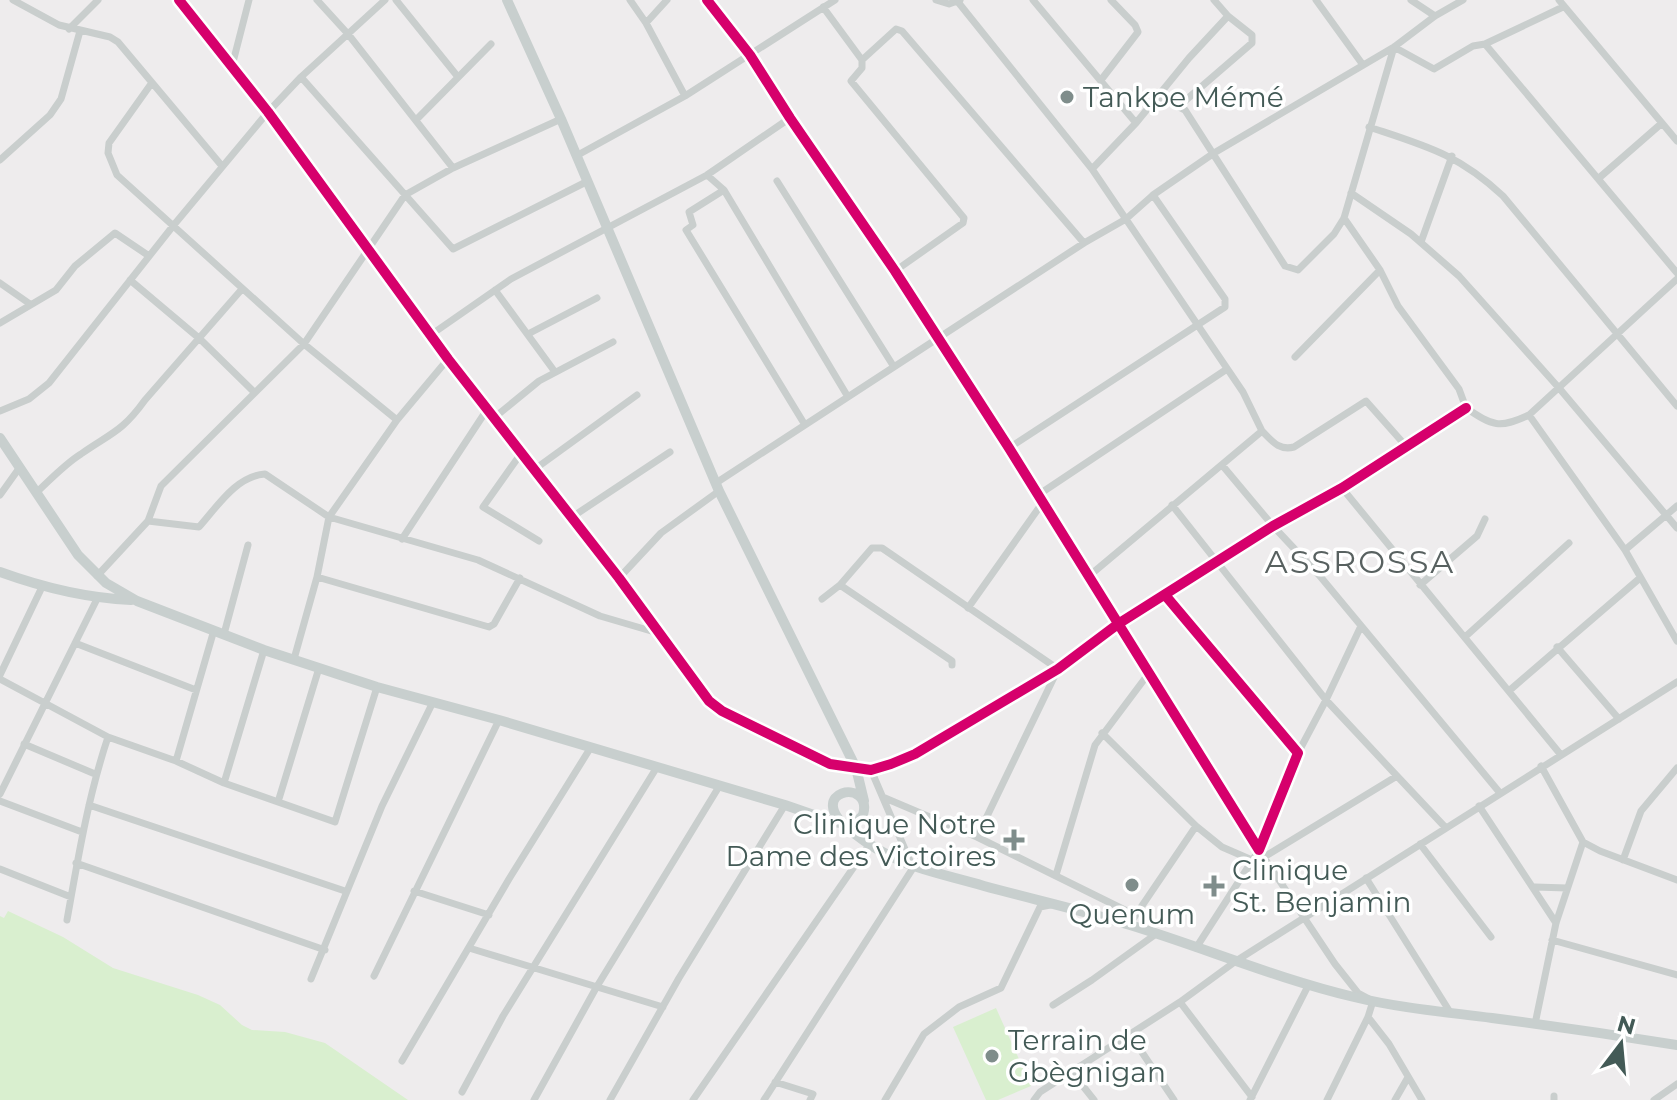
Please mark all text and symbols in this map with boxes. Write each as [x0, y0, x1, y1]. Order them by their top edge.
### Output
place label: Tankpe Mémé [1083, 80, 1284, 114]
marker: Tankpe Mémé [1058, 88, 1076, 106]
district label: ASSROSSA [1265, 542, 1455, 581]
place label: Clinique Notre Dame des Victoires [726, 807, 996, 873]
marker: Clinique Notre Dame des Victoires [1003, 829, 1025, 851]
place label: Clinique St. Benjamin [1232, 853, 1411, 919]
marker: Clinique St. Benjamin [1203, 875, 1225, 897]
marker: Quenum [1123, 876, 1141, 894]
place label: Quenum [1069, 897, 1195, 931]
north arrow [1581, 1004, 1661, 1084]
text: N [1614, 1010, 1639, 1041]
place label: Terrain de Gbègnigan [1008, 1023, 1166, 1089]
marker: Terrain de Gbègnigan [983, 1047, 1001, 1065]

